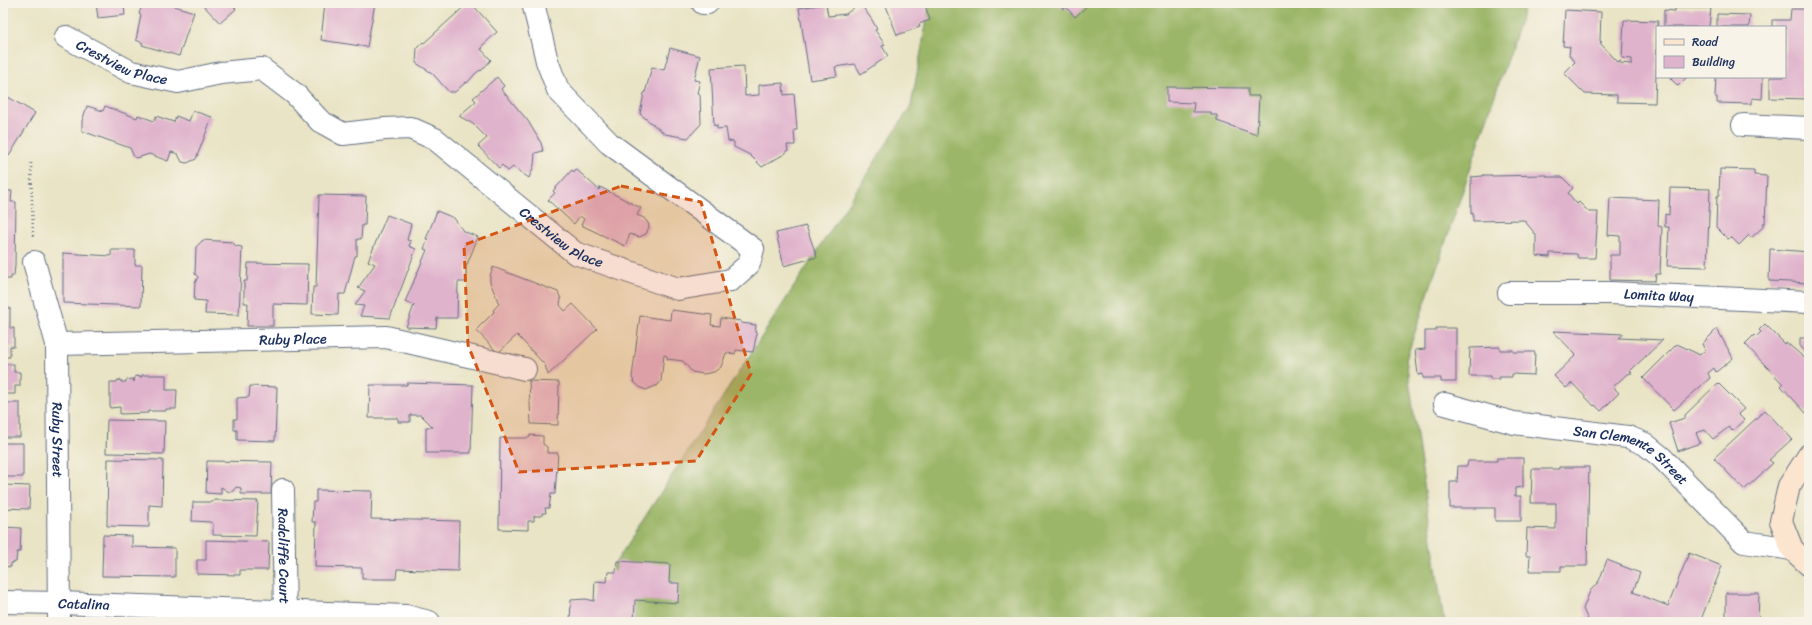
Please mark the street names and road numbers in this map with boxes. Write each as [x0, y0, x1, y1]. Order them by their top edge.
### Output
street label: Crestview Place [71, 33, 170, 92]
street label: Crestview Place [513, 200, 607, 275]
street label: Lomita Way [1623, 282, 1695, 310]
street label: Ruby Place [259, 326, 327, 353]
street label: Ruby Street [44, 402, 70, 478]
street label: San Clemente Street [1572, 418, 1694, 491]
street label: Radcliffe Court [270, 508, 297, 604]
street label: Catalina [58, 591, 110, 618]

